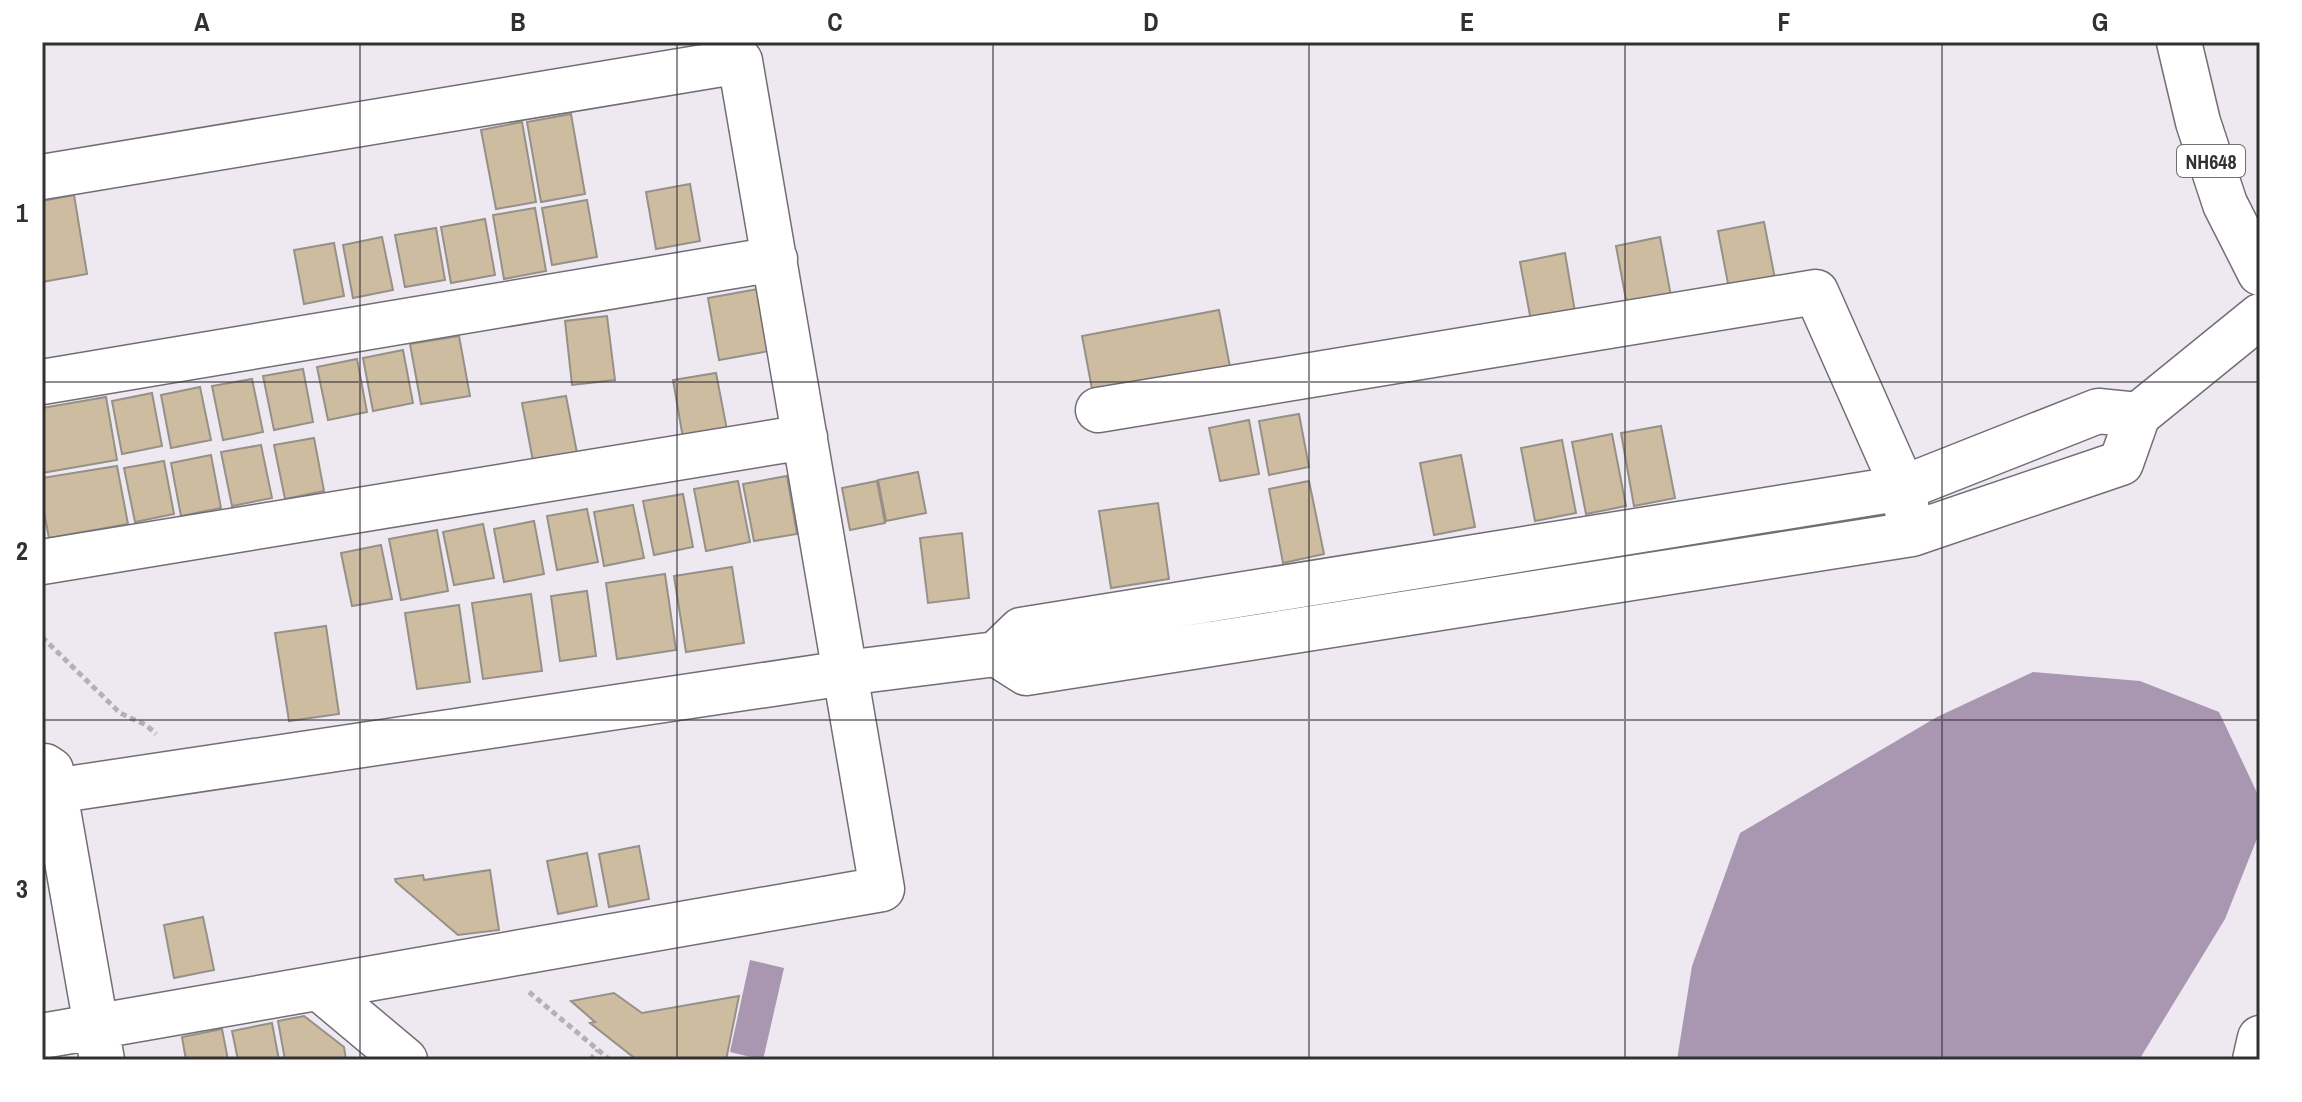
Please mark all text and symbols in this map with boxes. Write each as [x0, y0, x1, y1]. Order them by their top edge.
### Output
text: A [194, 4, 210, 39]
text: B [510, 4, 526, 39]
text: C [827, 4, 843, 39]
text: D [1143, 4, 1159, 39]
text: E [1460, 4, 1474, 39]
text: F [1777, 4, 1791, 39]
text: G [2092, 4, 2108, 39]
road number: NH648 [2177, 145, 2245, 177]
text: 1 [16, 195, 28, 230]
text: 2 [16, 533, 28, 568]
text: 3 [16, 871, 28, 906]

